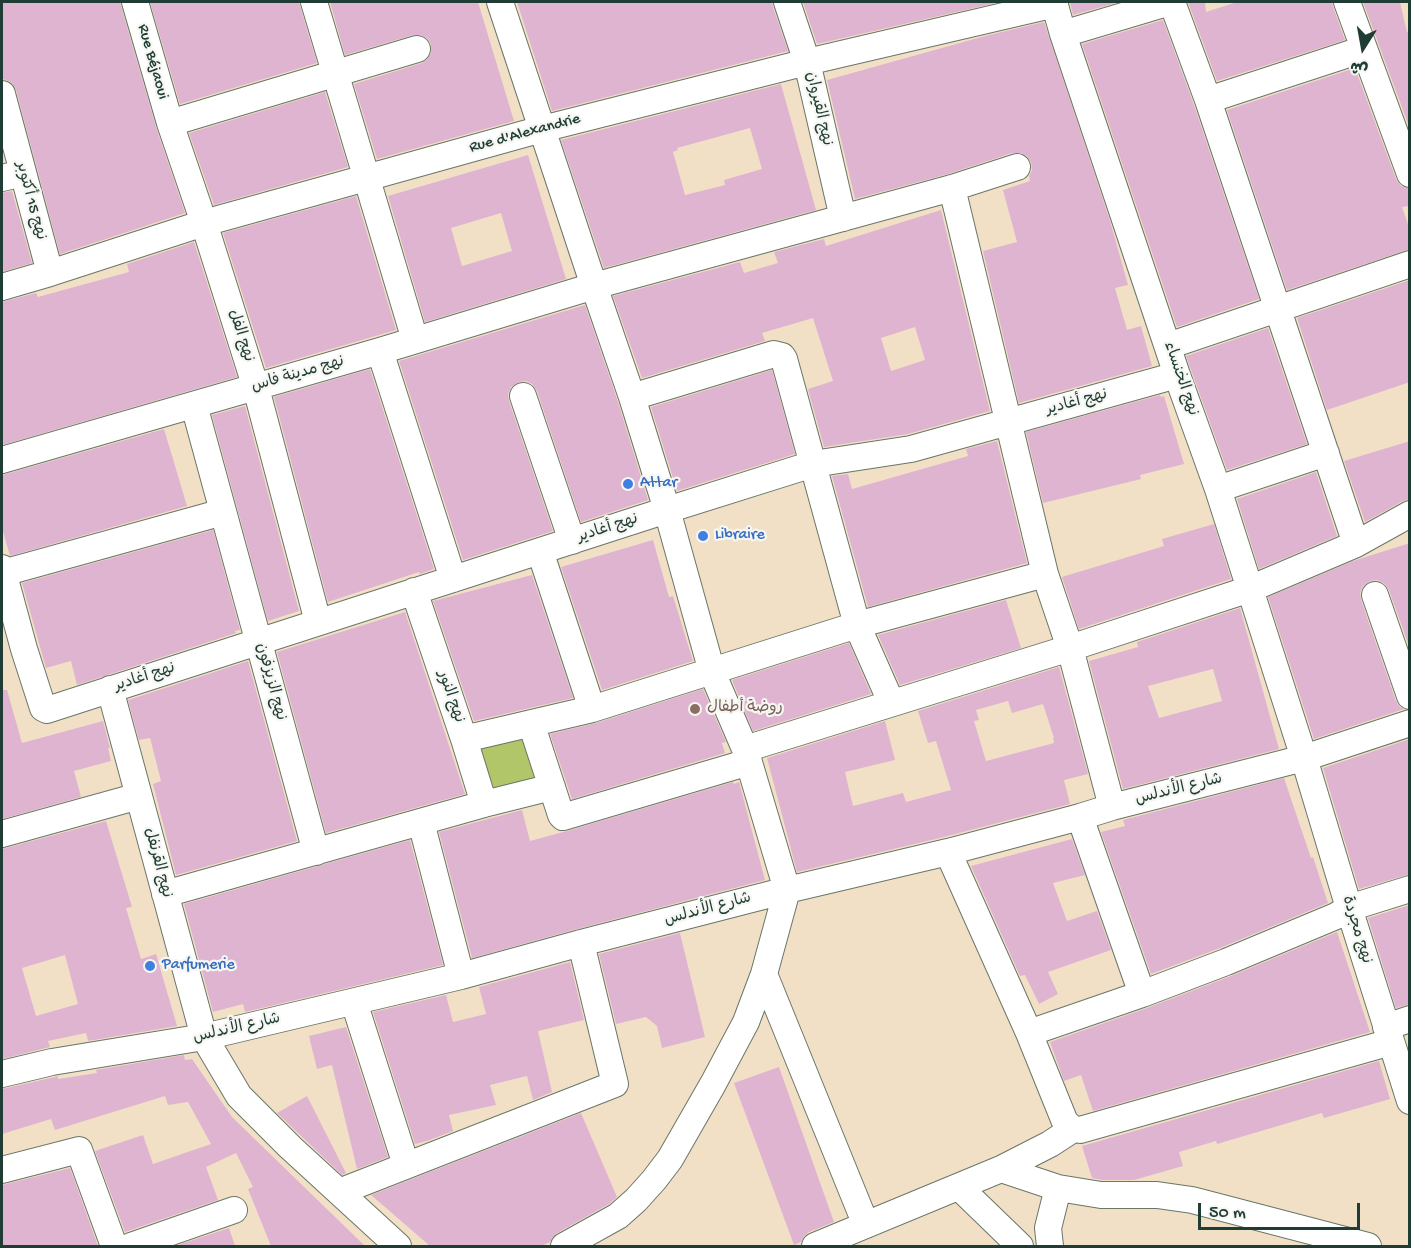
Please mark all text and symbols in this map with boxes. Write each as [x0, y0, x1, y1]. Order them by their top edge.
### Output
north arrow [1333, 18, 1393, 78]
street label: Rue Béjaoui [132, 22, 172, 102]
text: ش [1349, 55, 1370, 77]
street label: نهج القيروان [800, 70, 836, 148]
street label: Rue d'Alexandrie [467, 110, 583, 158]
street label: نهج 15 أكتوبر [10, 160, 50, 242]
street label: نهج الفل [222, 307, 258, 365]
street label: نهج الخنساء [1158, 339, 1202, 419]
street label: نهج مدينة فاس [249, 353, 347, 397]
street label: نهج أغادير [1044, 386, 1110, 420]
place label: Attar [640, 474, 677, 494]
marker: Attar [621, 477, 635, 491]
street label: نهج أغادير [575, 510, 641, 548]
place label: Libraire [715, 526, 765, 546]
marker: Libraire [696, 529, 710, 543]
street label: نهج الزيزفون [250, 641, 290, 723]
street label: نهج أغادير [112, 659, 178, 697]
street label: نهج النور [432, 668, 468, 726]
place label: روضة أطفال [707, 699, 783, 719]
marker: روضة أطفال [688, 702, 702, 716]
street label: شارع الأندلس [1133, 770, 1225, 810]
street label: نهج القرنفل [138, 826, 176, 900]
street label: شارع الأندلس [663, 889, 753, 931]
street label: نهج مجردة [1337, 894, 1375, 966]
place label: Parfumerie [162, 956, 235, 976]
marker: Parfumerie [143, 959, 157, 973]
street label: شارع الأندلس [191, 1010, 283, 1048]
scale bar [1201, 1191, 1363, 1229]
text: 50 m [1209, 1203, 1246, 1224]

